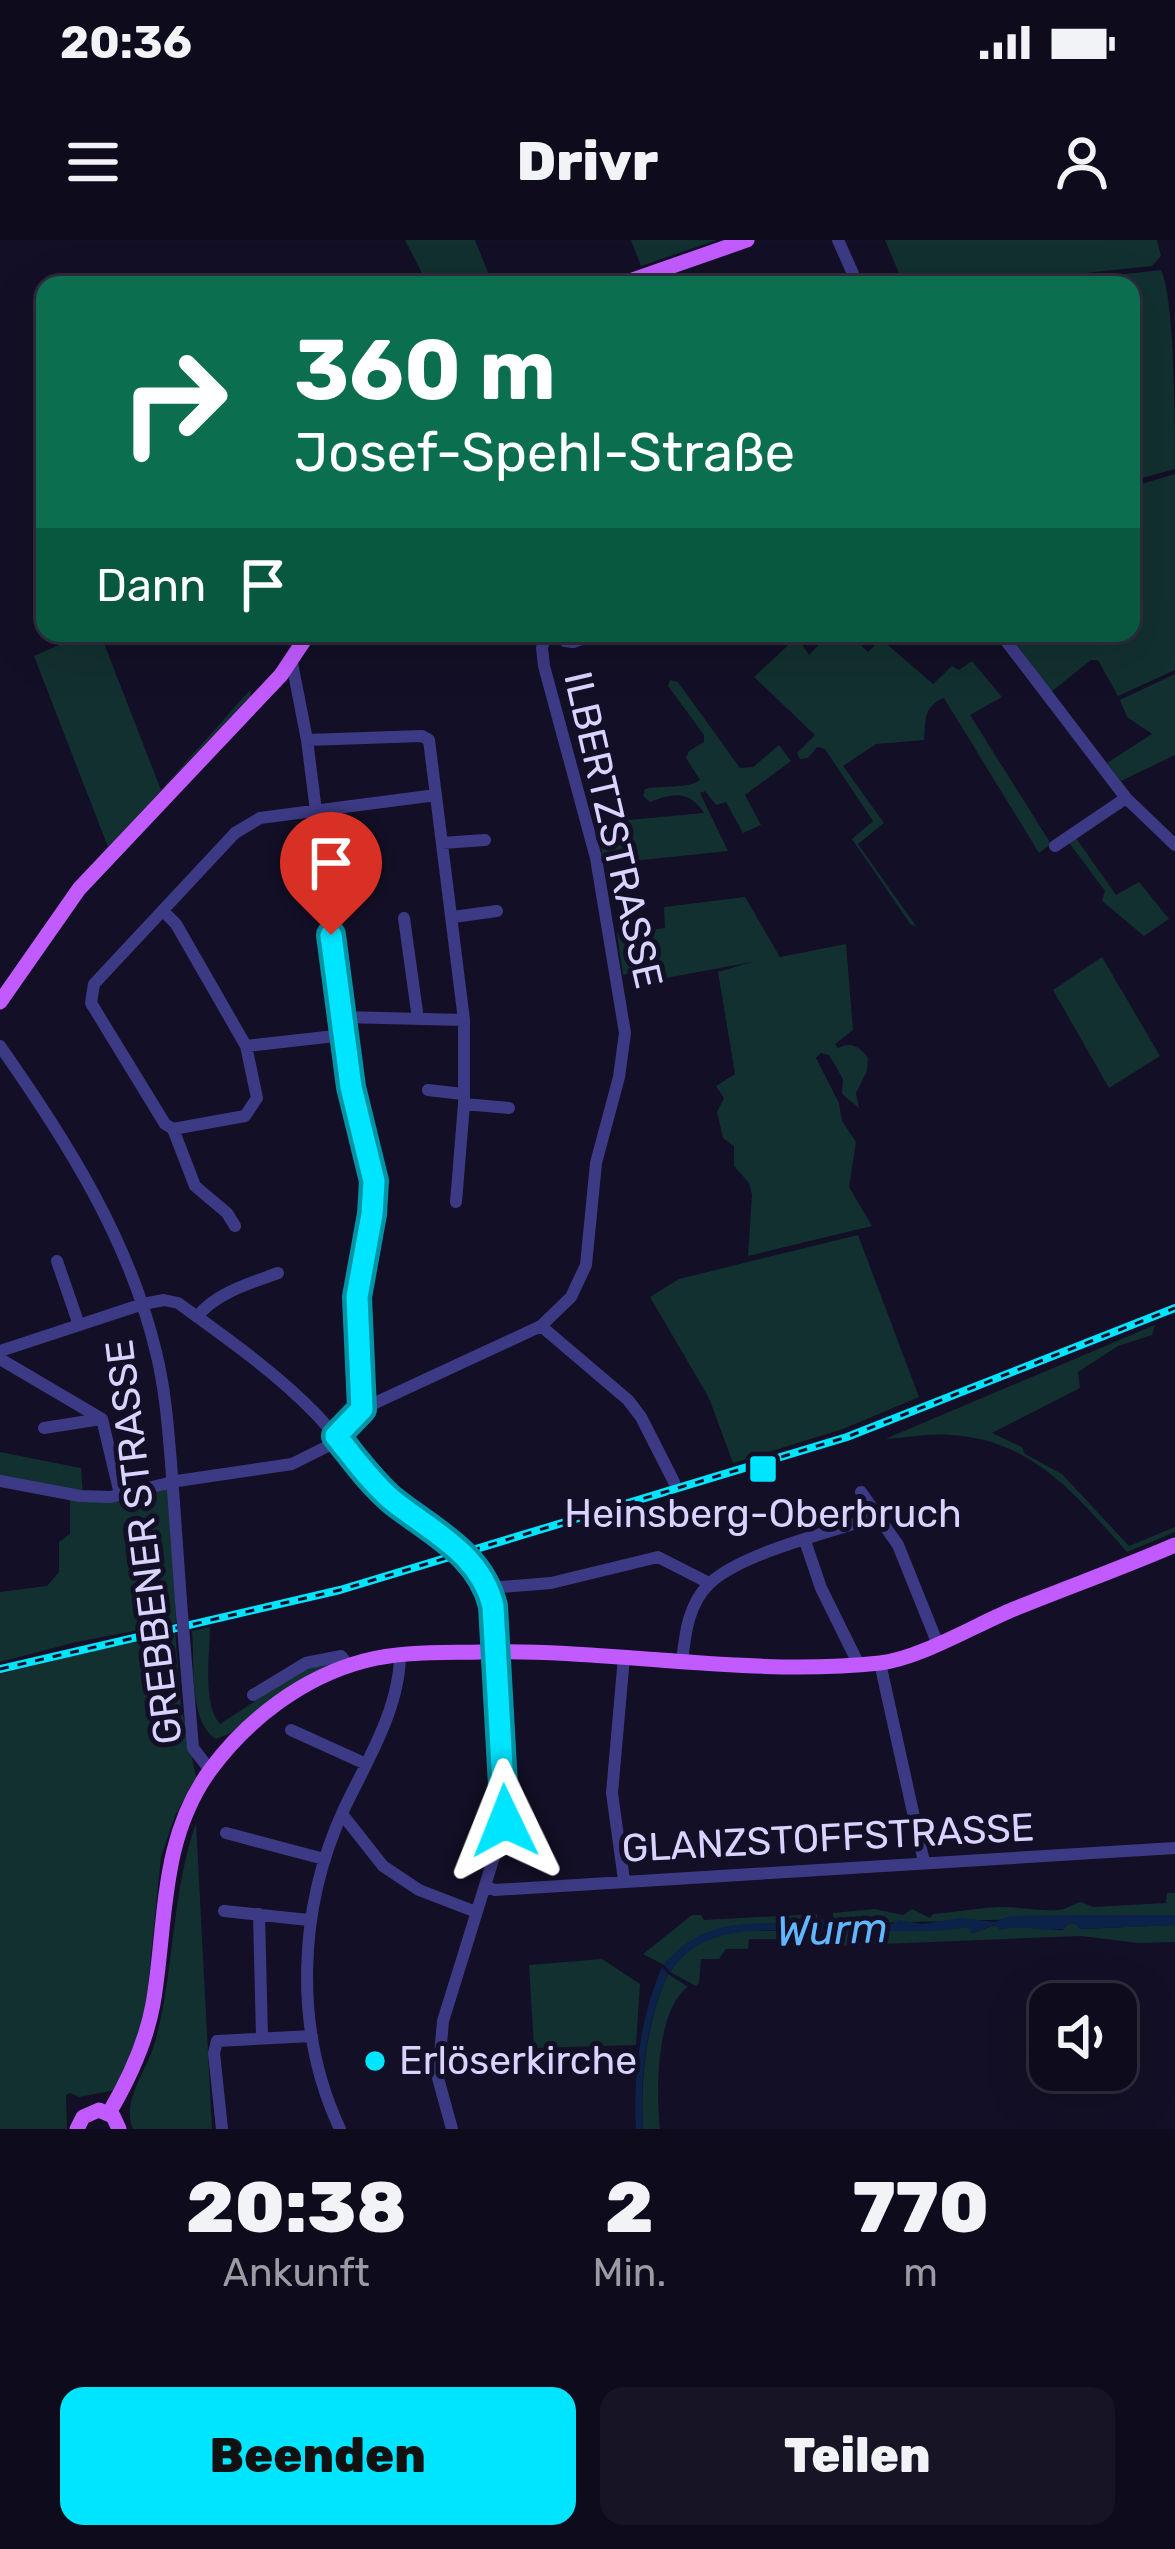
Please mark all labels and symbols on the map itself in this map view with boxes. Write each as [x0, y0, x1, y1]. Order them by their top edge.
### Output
street label: ILBERTZSTRASSE [554, 667, 672, 993]
pin [280, 812, 382, 935]
street label: GREBBENER STRASSE [96, 1337, 192, 1747]
marker: Heinsberg-Oberbruch [747, 1453, 779, 1485]
place label: Heinsberg-Oberbruch [564, 1491, 962, 1537]
position arrow [442, 1758, 568, 1884]
street label: GLANZSTOFFSTRASSE [621, 1804, 1035, 1872]
water label: Wurm [775, 1903, 889, 1957]
place label: Erlöserkirche [399, 2038, 637, 2084]
marker: Erlöserkirche [362, 2048, 388, 2074]

